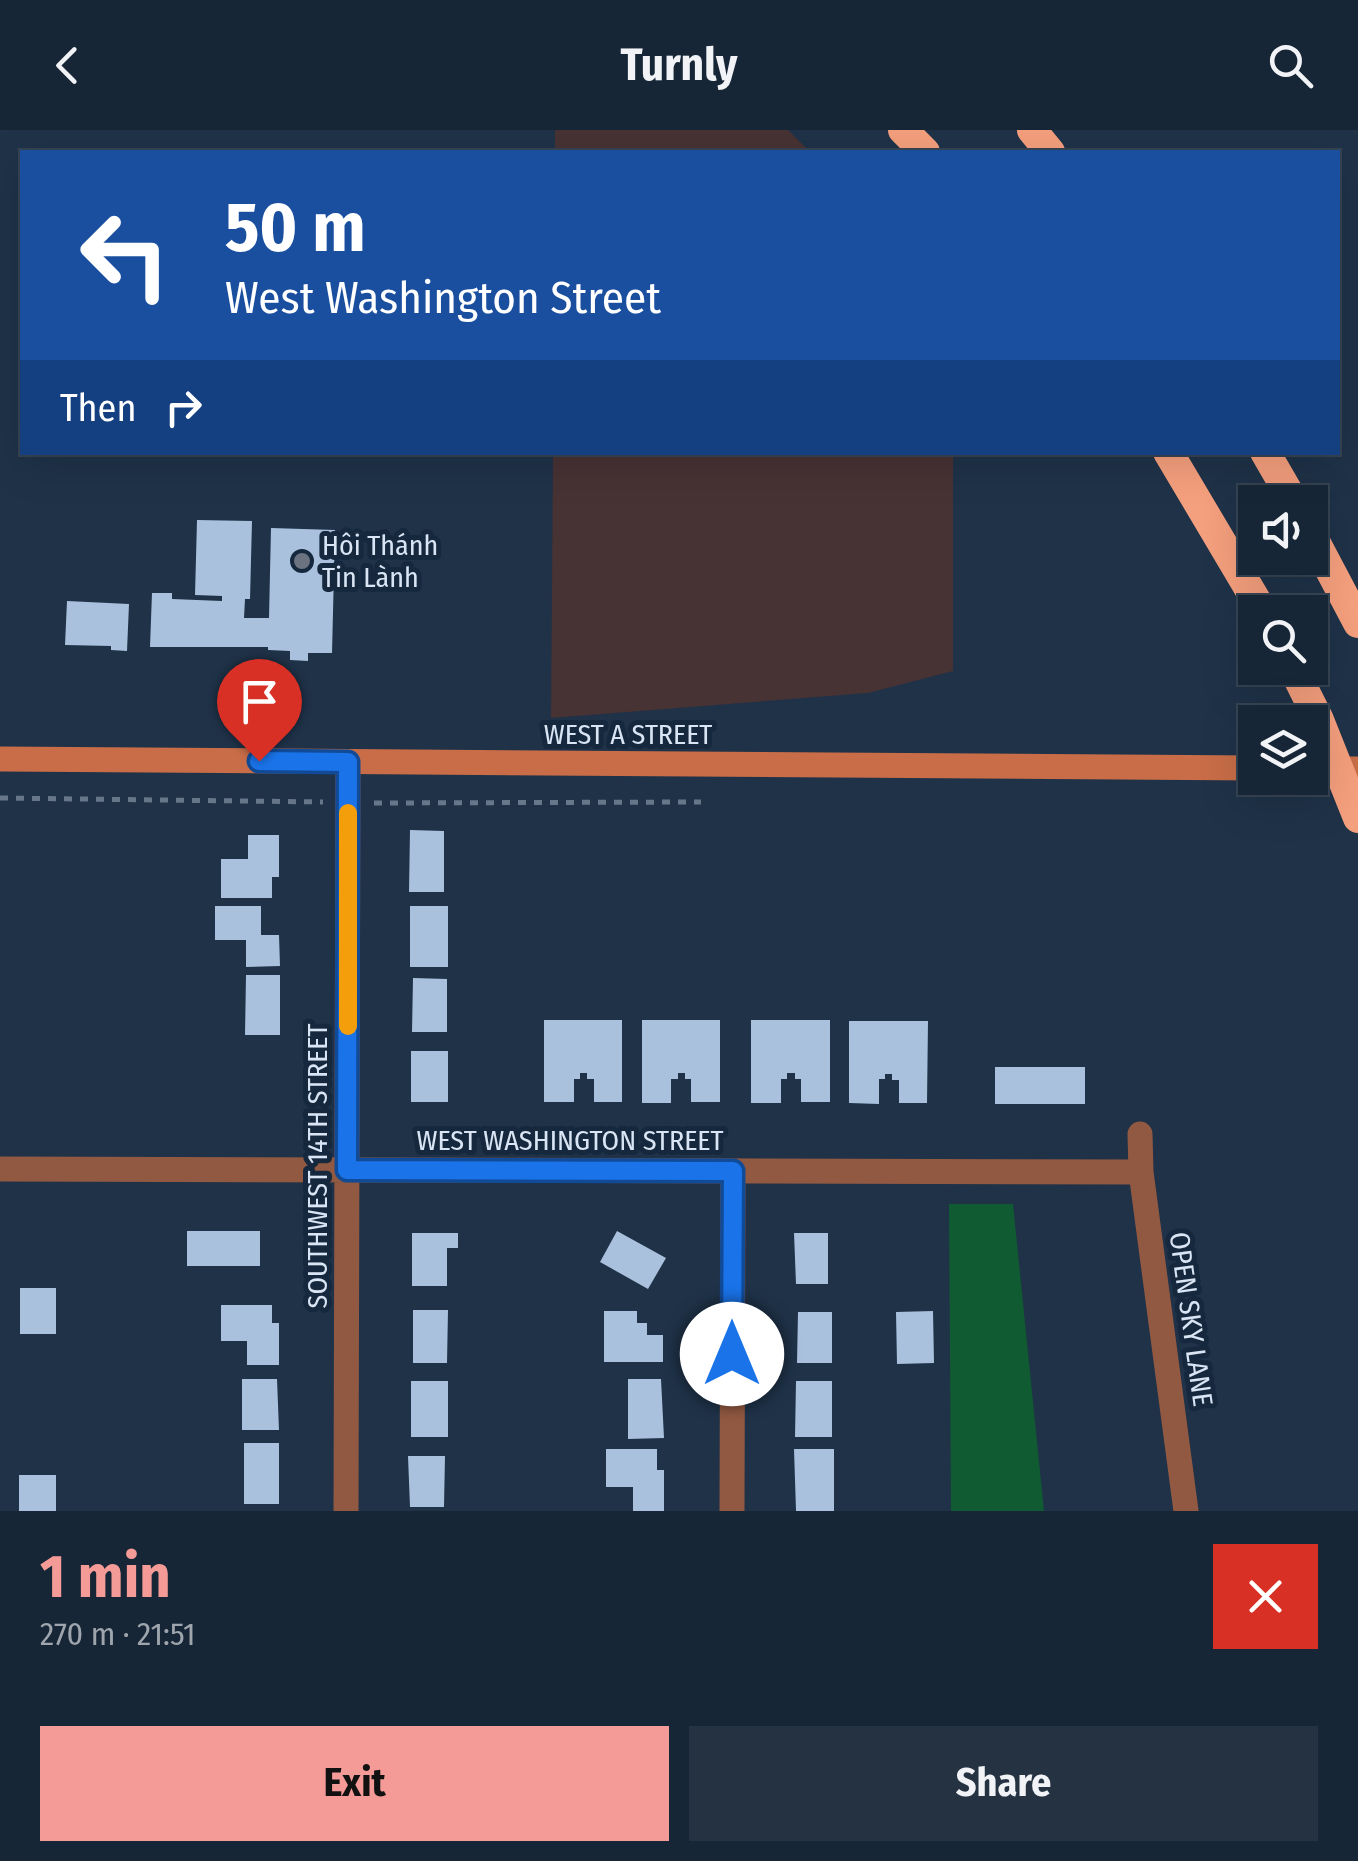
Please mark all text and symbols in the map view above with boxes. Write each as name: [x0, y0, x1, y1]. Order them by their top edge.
icon: back: [40, 38, 95, 93]
text: Turnly: [621, 38, 737, 92]
icon: search: [1263, 38, 1318, 93]
text: 50 m: [225, 186, 366, 270]
icon: left: [60, 190, 190, 320]
text: West Washington Street: [225, 271, 661, 325]
icon: right: [156, 380, 211, 435]
text: Then: [60, 385, 136, 431]
map controls: [1238, 485, 1328, 795]
button: sound: [1238, 485, 1328, 575]
place label: Hôi Thánh Tin Lành: [322, 529, 438, 594]
marker: Hôi Thánh Tin Lành: [291, 550, 313, 572]
button: search: [1238, 595, 1328, 685]
pin: [217, 659, 302, 762]
icon: arrive: [232, 674, 287, 729]
button: layers: [1238, 705, 1328, 795]
street label: WEST A STREET: [544, 718, 712, 751]
street label: SOUTHWEST 14TH STREET: [301, 1024, 334, 1308]
street label: WEST WASHINGTON STREET: [417, 1124, 723, 1157]
street label: OPEN SKY LANE: [1162, 1230, 1220, 1408]
position arrow: [680, 1302, 784, 1406]
text: 1 min: [40, 1541, 171, 1613]
button: close: [1213, 1544, 1318, 1649]
text: 270 m · 21:51: [40, 1615, 196, 1653]
button: Exit: [40, 1726, 669, 1841]
button: Share: [689, 1726, 1318, 1841]

